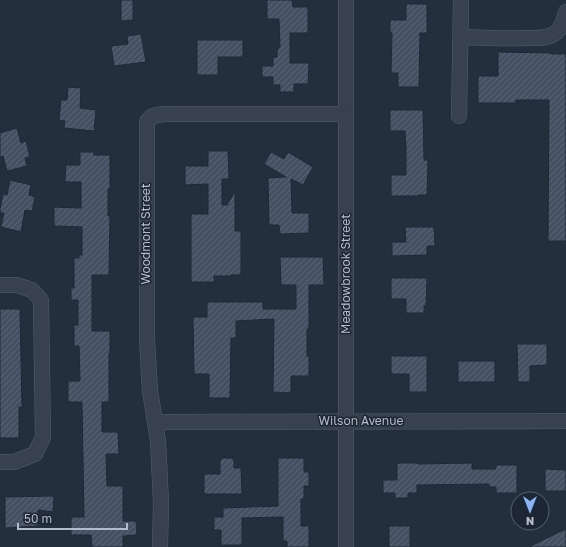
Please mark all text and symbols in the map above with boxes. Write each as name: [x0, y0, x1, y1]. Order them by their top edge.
street label: Woodmont Street: [138, 183, 153, 285]
street label: Meadowbrook Street: [338, 214, 353, 334]
street label: Wilson Avenue: [319, 413, 403, 428]
north arrow: [510, 491, 550, 531]
scale bar: [18, 505, 127, 531]
text: 50 m: [24, 511, 52, 526]
text: N: [526, 515, 534, 528]

